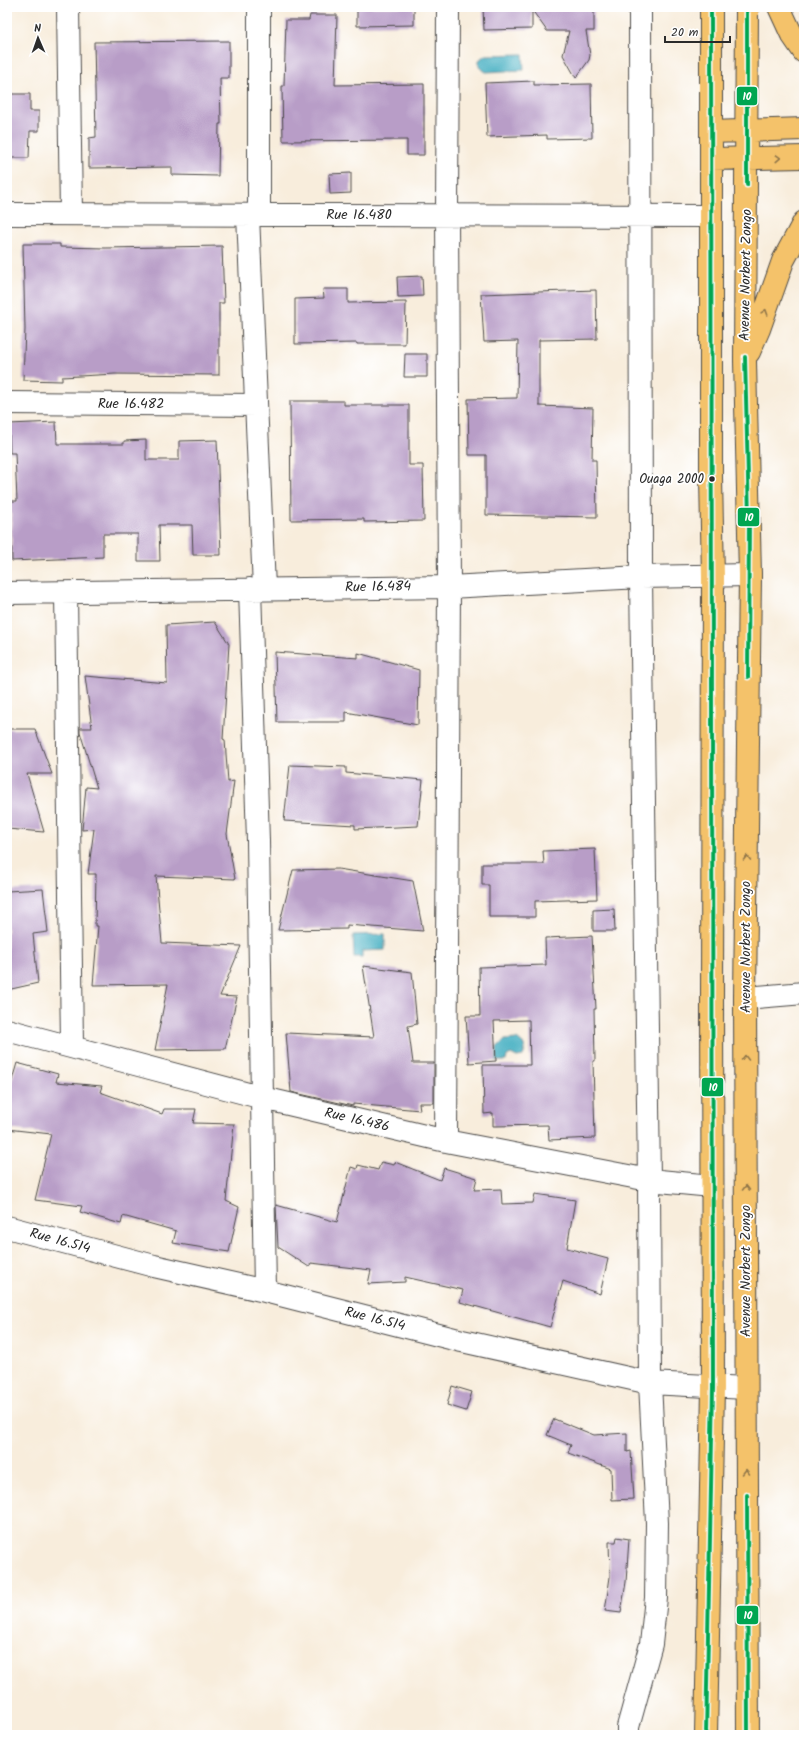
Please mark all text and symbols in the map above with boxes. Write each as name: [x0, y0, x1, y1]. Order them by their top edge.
north arrow: [18, 18, 58, 58]
scale bar: [665, 18, 730, 44]
text: N: [34, 20, 42, 38]
text: 20 m: [671, 23, 699, 42]
line badge: 10: [736, 86, 758, 106]
text: 10: [743, 88, 752, 106]
one-way arrow: [775, 153, 781, 162]
street label: Rue 16.480: [326, 204, 392, 226]
street label: Avenue Norbert Zongo: [734, 209, 758, 341]
one-way arrow: [760, 308, 769, 315]
street label: Rue 16.482: [98, 393, 164, 415]
place label: Ouaga 2000: [639, 469, 704, 490]
marker: Ouaga 2000: [707, 474, 717, 484]
line badge: 10: [737, 507, 760, 527]
text: 10: [745, 509, 754, 527]
street label: Rue 16.484: [345, 575, 412, 599]
one-way arrow: [743, 855, 751, 861]
street label: Avenue Norbert Zongo: [735, 881, 757, 1013]
one-way arrow: [741, 1055, 749, 1061]
line badge: 10: [701, 1077, 724, 1097]
text: 10: [709, 1079, 718, 1097]
street label: Rue 16.486: [322, 1102, 392, 1138]
one-way arrow: [742, 1185, 750, 1191]
street label: Avenue Norbert Zongo: [735, 1205, 757, 1337]
street label: Rue 16.514: [27, 1222, 93, 1260]
street label: Rue 16.514: [342, 1301, 408, 1337]
one-way arrow: [742, 1469, 751, 1475]
line badge: 10: [736, 1605, 759, 1625]
text: 10: [744, 1607, 753, 1625]

